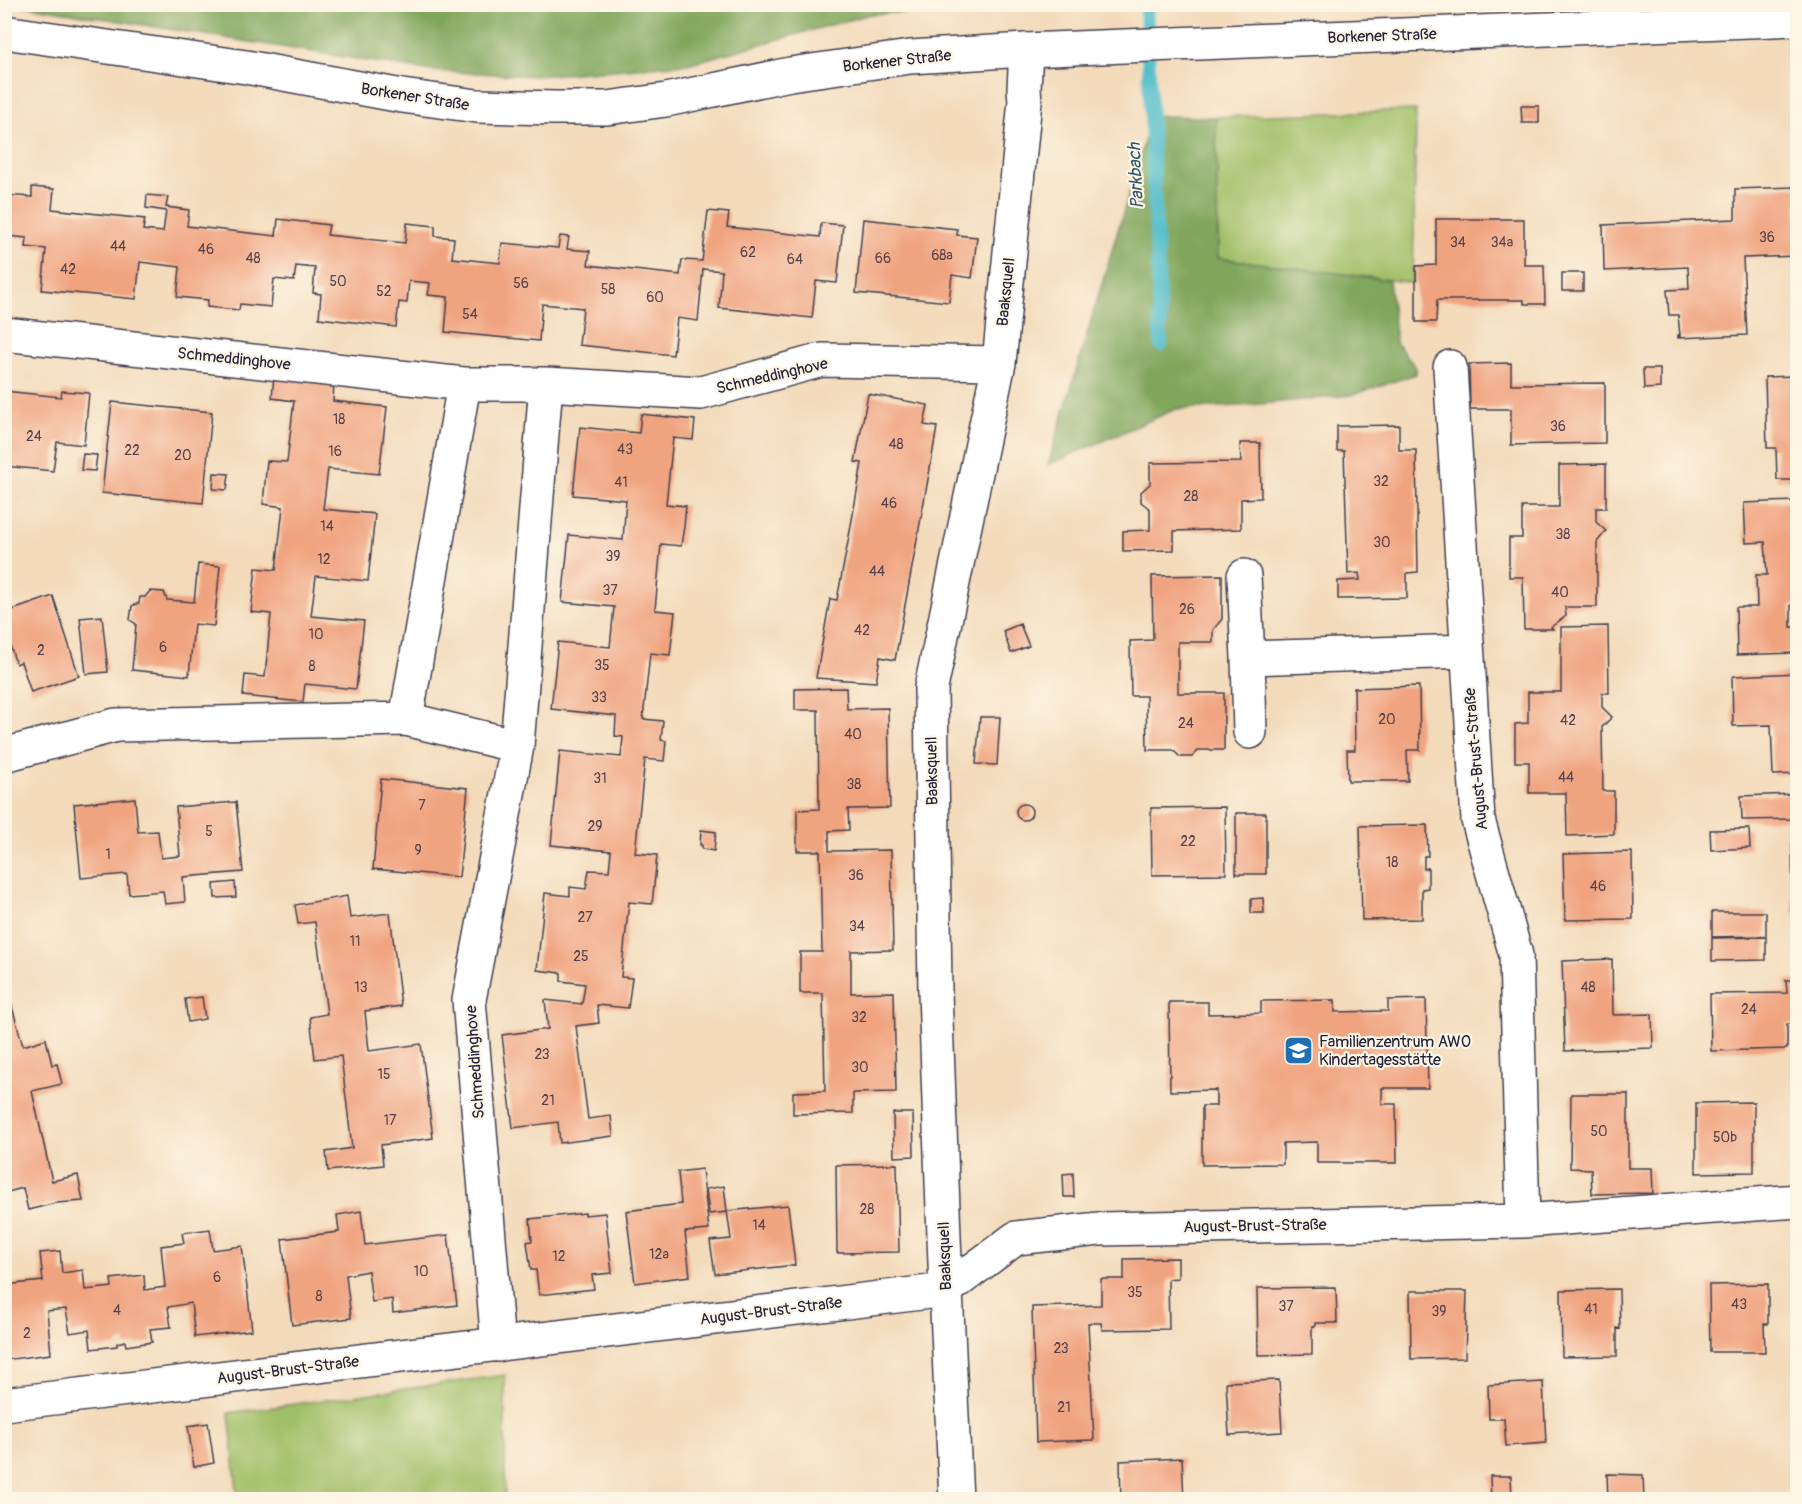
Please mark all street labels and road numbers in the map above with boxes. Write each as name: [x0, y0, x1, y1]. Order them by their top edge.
street label: Borkener Straße: [1327, 24, 1437, 48]
street label: Borkener Straße: [842, 45, 952, 77]
street label: Borkener Straße: [359, 79, 471, 115]
street label: Baaksquell: [992, 257, 1020, 327]
street label: Schmeddinghove: [176, 343, 292, 375]
street label: Schmeddinghove: [714, 353, 830, 399]
street label: August-Brust-Straße: [1460, 687, 1492, 831]
street label: Baaksquell: [921, 736, 943, 806]
street label: Schmeddinghove: [461, 1004, 489, 1119]
street label: August-Brust-Straße: [1183, 1215, 1327, 1237]
street label: Baaksquell: [934, 1221, 956, 1291]
street label: August-Brust-Straße: [699, 1292, 843, 1330]
street label: August-Brust-Straße: [216, 1351, 360, 1389]

